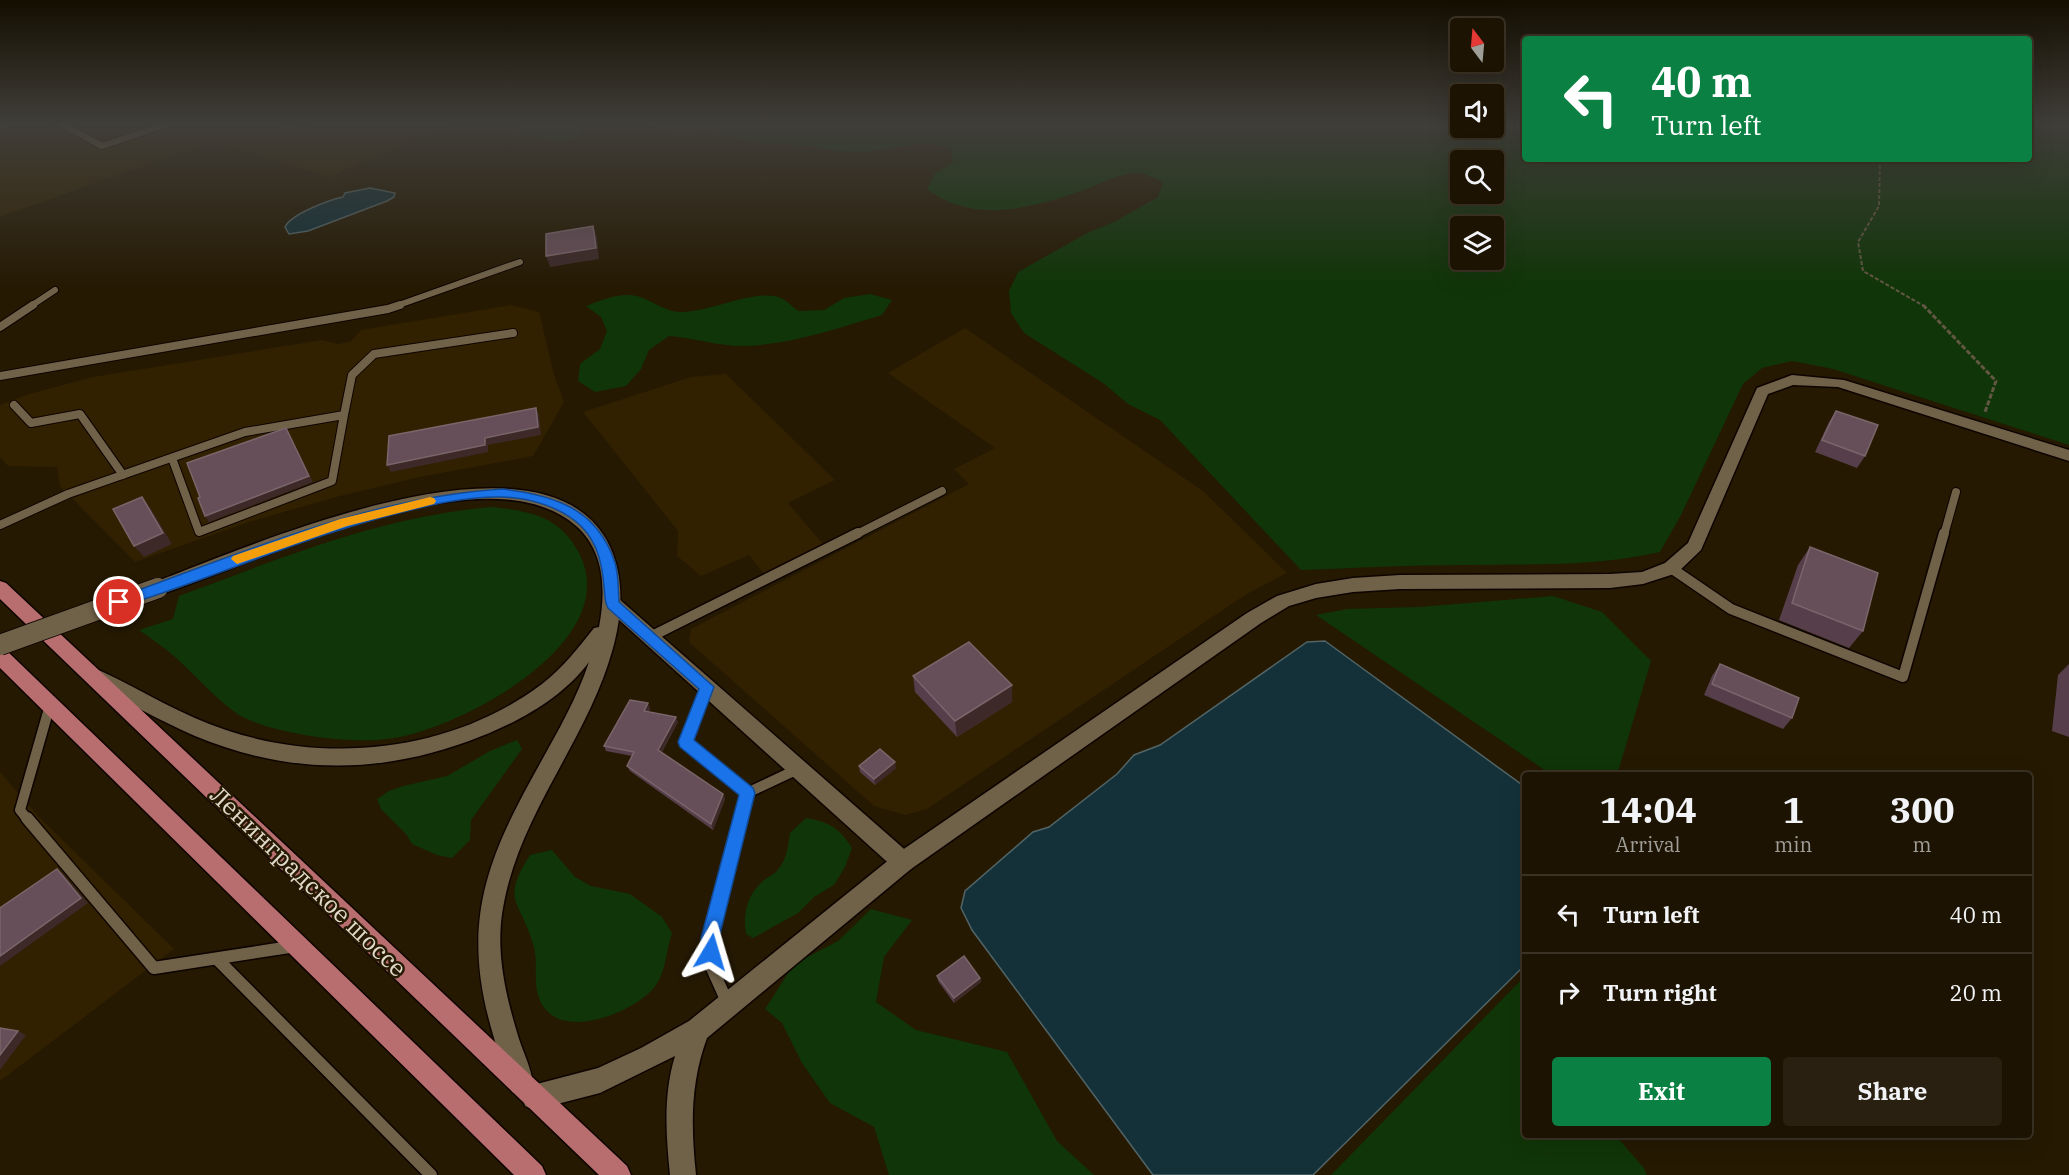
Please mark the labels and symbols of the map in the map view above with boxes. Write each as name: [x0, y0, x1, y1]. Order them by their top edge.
north arrow: [1450, 18, 1504, 72]
pin: [93, 576, 144, 627]
street label: Ленинградское шоссе: [204, 779, 414, 984]
position arrow: [679, 920, 743, 984]

